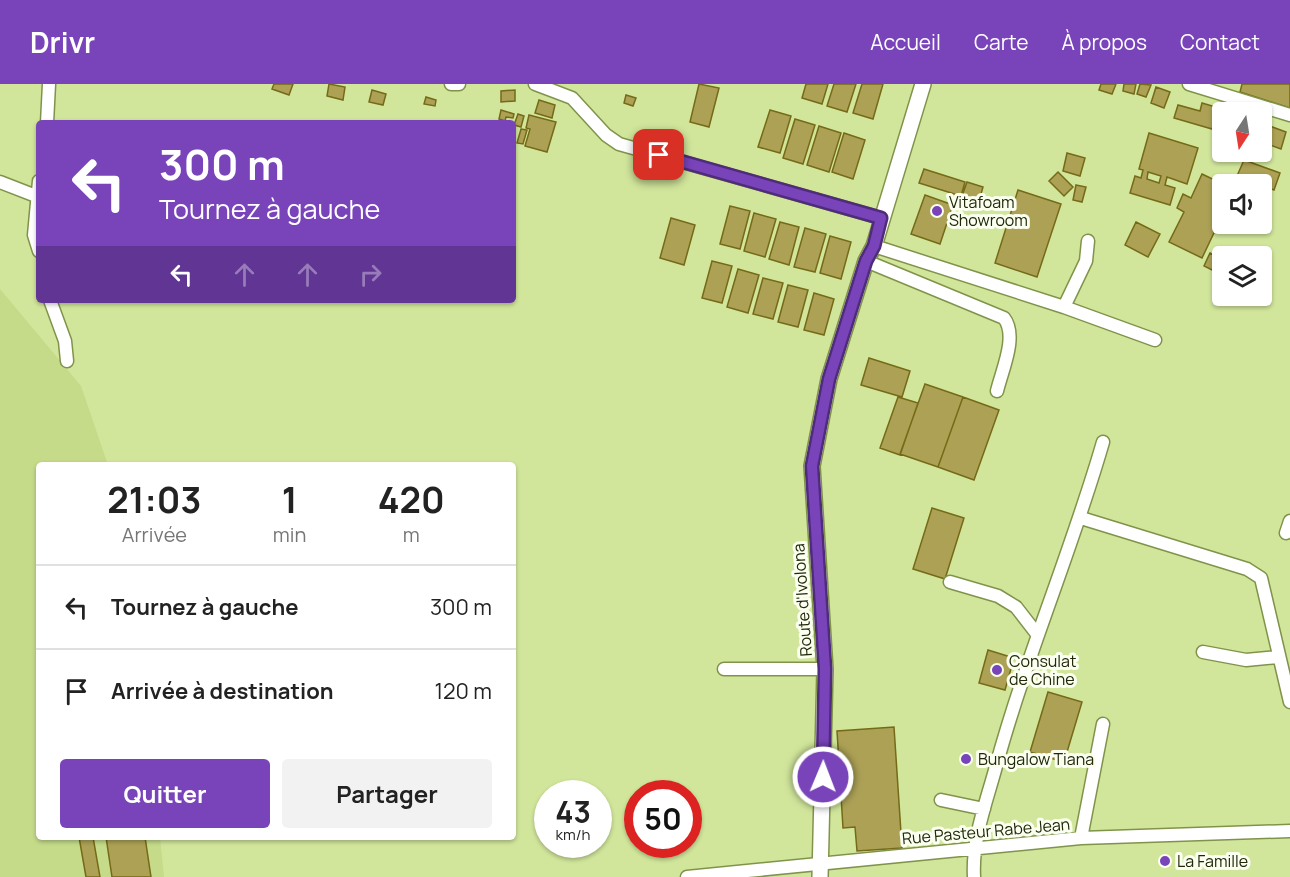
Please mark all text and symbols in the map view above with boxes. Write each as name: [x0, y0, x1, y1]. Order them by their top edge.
text: Drivr: [30, 23, 95, 61]
text: Accueil: [870, 28, 941, 56]
text: Carte: [974, 28, 1028, 56]
text: À propos: [1061, 28, 1147, 56]
text: Contact: [1180, 28, 1260, 56]
north arrow: [1212, 102, 1272, 162]
map controls: [1212, 102, 1272, 306]
pin: [633, 129, 684, 180]
text: 300 m: [159, 135, 285, 193]
icon: arrive: [642, 138, 675, 171]
icon: left: [60, 144, 138, 222]
button: sound: [1212, 174, 1272, 234]
text: Tournez à gauche: [159, 190, 380, 227]
place label: Vitafoam Showroom: [949, 191, 1028, 231]
marker: Vitafoam Showroom: [930, 204, 944, 218]
button: layers: [1212, 246, 1272, 306]
icon: left: [165, 258, 198, 291]
icon: ahead: [228, 258, 261, 291]
icon: ahead: [291, 258, 324, 291]
icon: right: [354, 258, 387, 291]
text: 21:03: [107, 475, 201, 524]
text: 1: [282, 475, 297, 524]
text: 420: [378, 475, 445, 524]
text: Arrivée: [122, 521, 187, 548]
text: min: [273, 521, 306, 548]
text: m: [403, 521, 420, 548]
street label: Route d'Ivolona: [787, 543, 817, 657]
icon: left: [60, 591, 93, 624]
text: Tournez à gauche: [111, 592, 298, 622]
text: 300 m: [430, 592, 492, 622]
place label: Consulat de Chine: [1009, 650, 1076, 690]
marker: Consulat de Chine: [990, 663, 1004, 677]
icon: arrive: [60, 675, 93, 708]
text: Arrivée à destination: [111, 676, 334, 706]
text: 120 m: [434, 676, 492, 706]
position arrow: [791, 745, 855, 809]
place label: Bungalow Tiana: [978, 748, 1094, 770]
marker: Bungalow Tiana: [959, 752, 973, 766]
button: Quitter: [60, 759, 270, 828]
button: Partager: [282, 759, 492, 828]
speed limit sign: 50: [624, 780, 702, 858]
text: 43: [555, 791, 591, 832]
street label: Rue Pasteur Rabe Jean: [901, 813, 1071, 849]
text: km/h: [556, 824, 590, 845]
place label: La Famille: [1177, 850, 1248, 872]
marker: La Famille: [1158, 854, 1172, 868]

